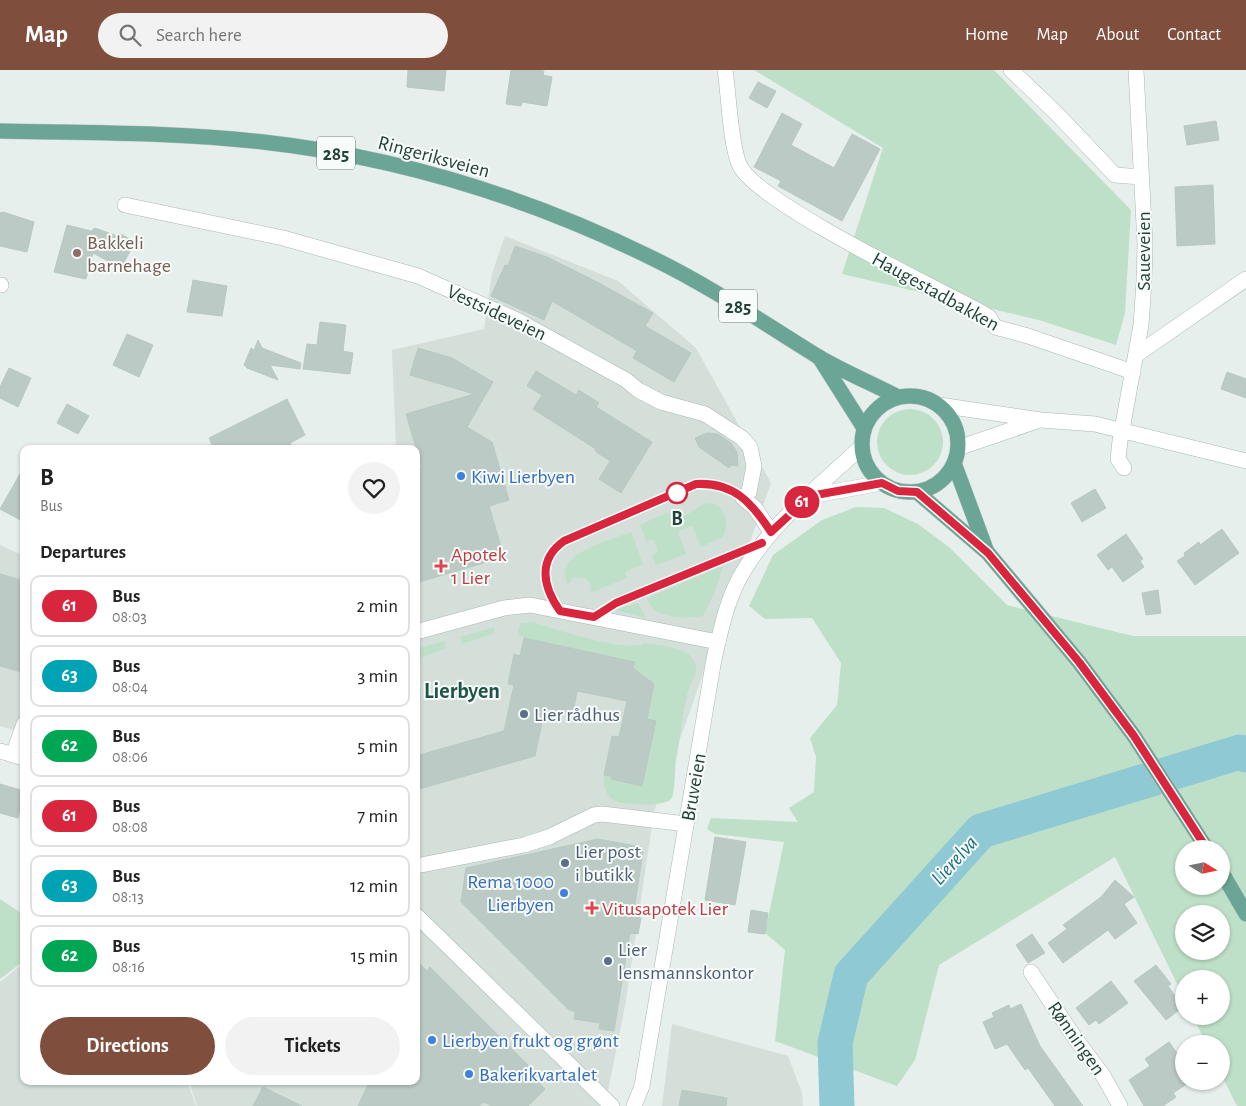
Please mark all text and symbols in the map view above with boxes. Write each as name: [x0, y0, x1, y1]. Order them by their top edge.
search box: [98, 13, 448, 58]
icon: search: [116, 21, 144, 49]
text: Map: [25, 23, 68, 47]
text: Search here: [156, 26, 242, 45]
text: Home: [965, 26, 1008, 44]
text: Map: [1036, 26, 1068, 44]
text: About: [1096, 26, 1139, 44]
text: Contact: [1167, 26, 1221, 44]
street label: Ringeriksveien: [376, 132, 492, 181]
road number: 285: [317, 136, 355, 170]
street label: Saueveien: [1134, 211, 1154, 291]
place label: Bakkeli barnehage: [87, 233, 171, 276]
marker: Bakkeli barnehage: [71, 247, 83, 259]
street label: Haugestadbakken: [869, 249, 1002, 335]
street label: Vestsideveien: [444, 281, 549, 345]
road number: 285: [719, 290, 757, 322]
button: heart: [348, 462, 400, 514]
text: B: [40, 466, 54, 490]
place label: Kiwi Lierbyen: [471, 467, 575, 487]
marker: Kiwi Lierbyen: [455, 470, 467, 482]
marker: B: [666, 482, 688, 504]
line badge: 61: [780, 486, 824, 518]
text: 61: [794, 493, 810, 511]
text: Bus: [40, 498, 63, 514]
place label: B: [671, 509, 683, 529]
text: Departures: [40, 543, 126, 562]
place label: Apotek 1 Lier: [451, 545, 507, 588]
marker: Apotek 1 Lier: [435, 560, 447, 572]
text: Bus: [112, 587, 140, 606]
text: 61: [62, 597, 77, 615]
text: 2 min: [357, 597, 398, 616]
text: 08:03: [112, 609, 147, 625]
text: Bus: [112, 657, 140, 676]
text: 63: [61, 667, 78, 685]
text: 3 min: [357, 667, 398, 686]
text: 08:04: [112, 679, 148, 695]
district label: Lierbyen: [424, 680, 500, 703]
place label: Lier rådhus: [534, 705, 620, 725]
marker: Lier rådhus: [518, 708, 530, 720]
text: Bus: [112, 727, 140, 746]
text: 62: [61, 737, 78, 755]
text: 5 min: [357, 737, 398, 756]
text: 08:06: [112, 749, 148, 765]
street label: Bruveien: [678, 752, 710, 823]
text: Bus: [112, 797, 140, 816]
text: 61: [62, 807, 77, 825]
text: 7 min: [357, 807, 398, 826]
text: 08:08: [112, 819, 148, 835]
water label: Lierelva: [927, 832, 982, 889]
north arrow: [1175, 840, 1230, 895]
map controls: [1175, 840, 1230, 1090]
place label: Lier post i butikk: [575, 842, 642, 885]
marker: Lier post i butikk: [559, 857, 571, 869]
text: Bus: [112, 867, 140, 886]
place label: Rema 1000 Lierbyen: [467, 872, 554, 915]
text: 63: [61, 877, 78, 895]
text: 12 min: [350, 877, 398, 896]
marker: Rema 1000 Lierbyen: [558, 887, 570, 899]
text: 08:13: [112, 889, 144, 905]
place label: Vitusapotek Lier: [602, 899, 728, 919]
marker: Vitusapotek Lier: [586, 902, 598, 914]
button: layers: [1175, 905, 1230, 960]
text: Bus: [112, 937, 140, 956]
place label: Lier lensmannskontor: [618, 940, 754, 983]
text: 62: [61, 947, 78, 965]
text: 15 min: [351, 947, 398, 966]
marker: Lier lensmannskontor: [602, 955, 614, 967]
text: 08:16: [112, 959, 145, 975]
button: +: [1175, 970, 1230, 1025]
street label: Rønningen: [1044, 998, 1109, 1079]
button: Directions: [40, 1017, 215, 1075]
button: Tickets: [225, 1017, 400, 1075]
place label: Lierbyen frukt og grønt: [442, 1031, 619, 1051]
marker: Lierbyen frukt og grønt: [426, 1034, 438, 1046]
button: −: [1175, 1035, 1230, 1090]
place label: Bakerikvartalet: [479, 1065, 598, 1085]
marker: Bakerikvartalet: [463, 1068, 475, 1080]

